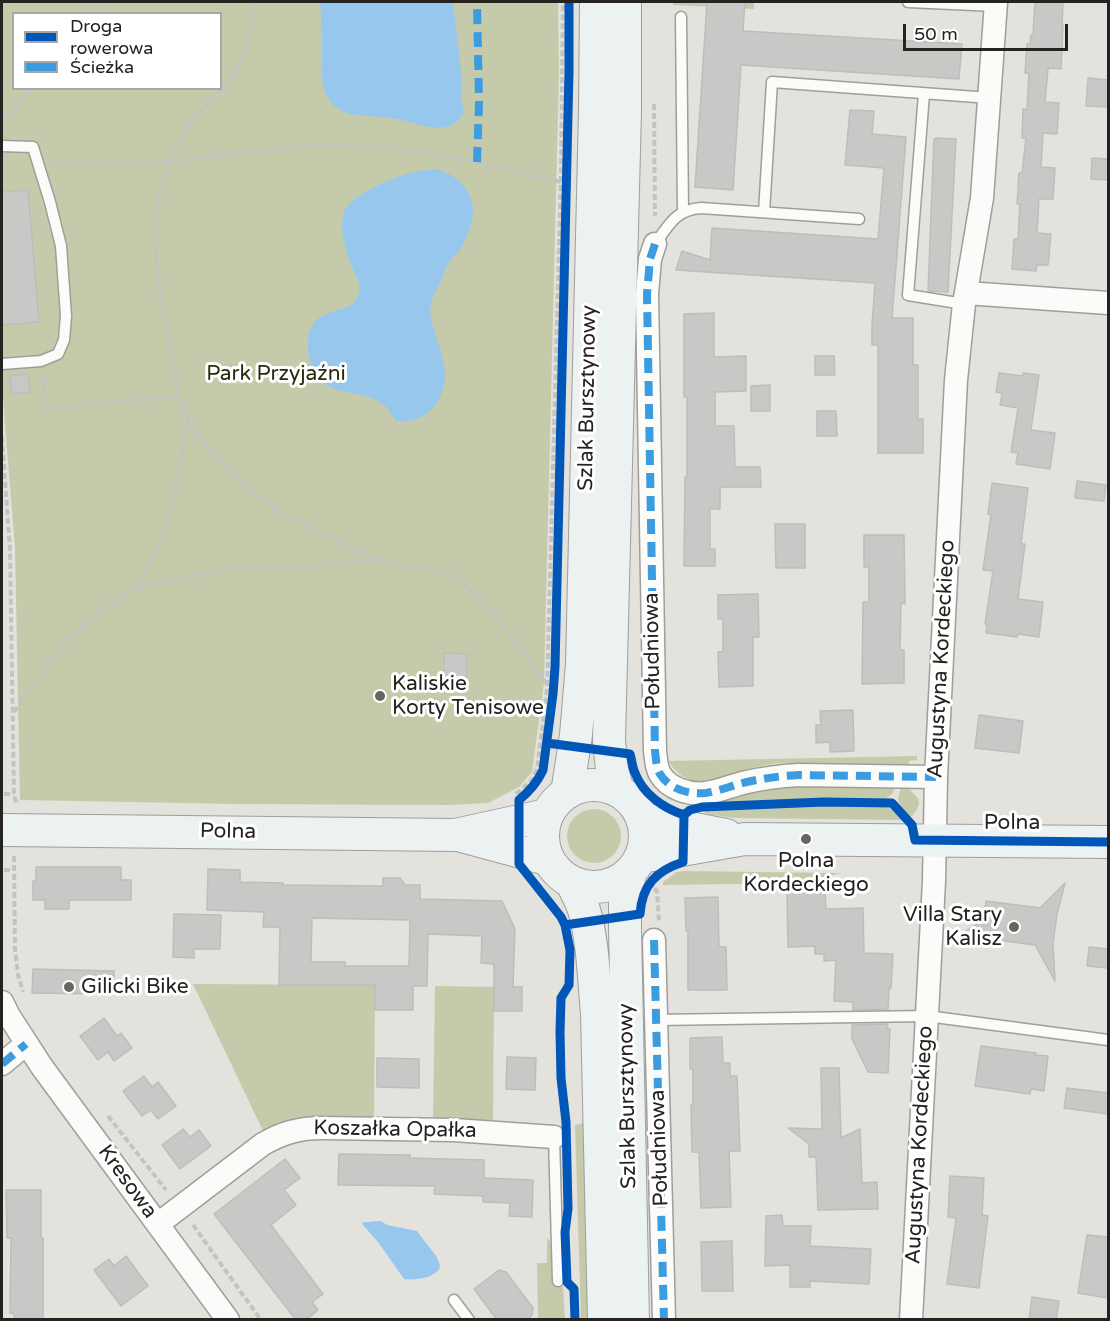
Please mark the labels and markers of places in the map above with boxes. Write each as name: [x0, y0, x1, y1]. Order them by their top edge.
place label: Kaliskie Korty Tenisowe: [392, 671, 544, 721]
marker: Kaliskie Korty Tenisowe: [373, 689, 387, 703]
marker: Polna Kordeckiego: [799, 832, 813, 846]
place label: Polna Kordeckiego: [743, 848, 869, 898]
place label: Villa Stary Kalisz: [903, 902, 1002, 952]
marker: Villa Stary Kalisz: [1007, 920, 1021, 934]
place label: Gilicki Bike: [81, 974, 189, 1000]
marker: Gilicki Bike: [62, 980, 76, 994]

